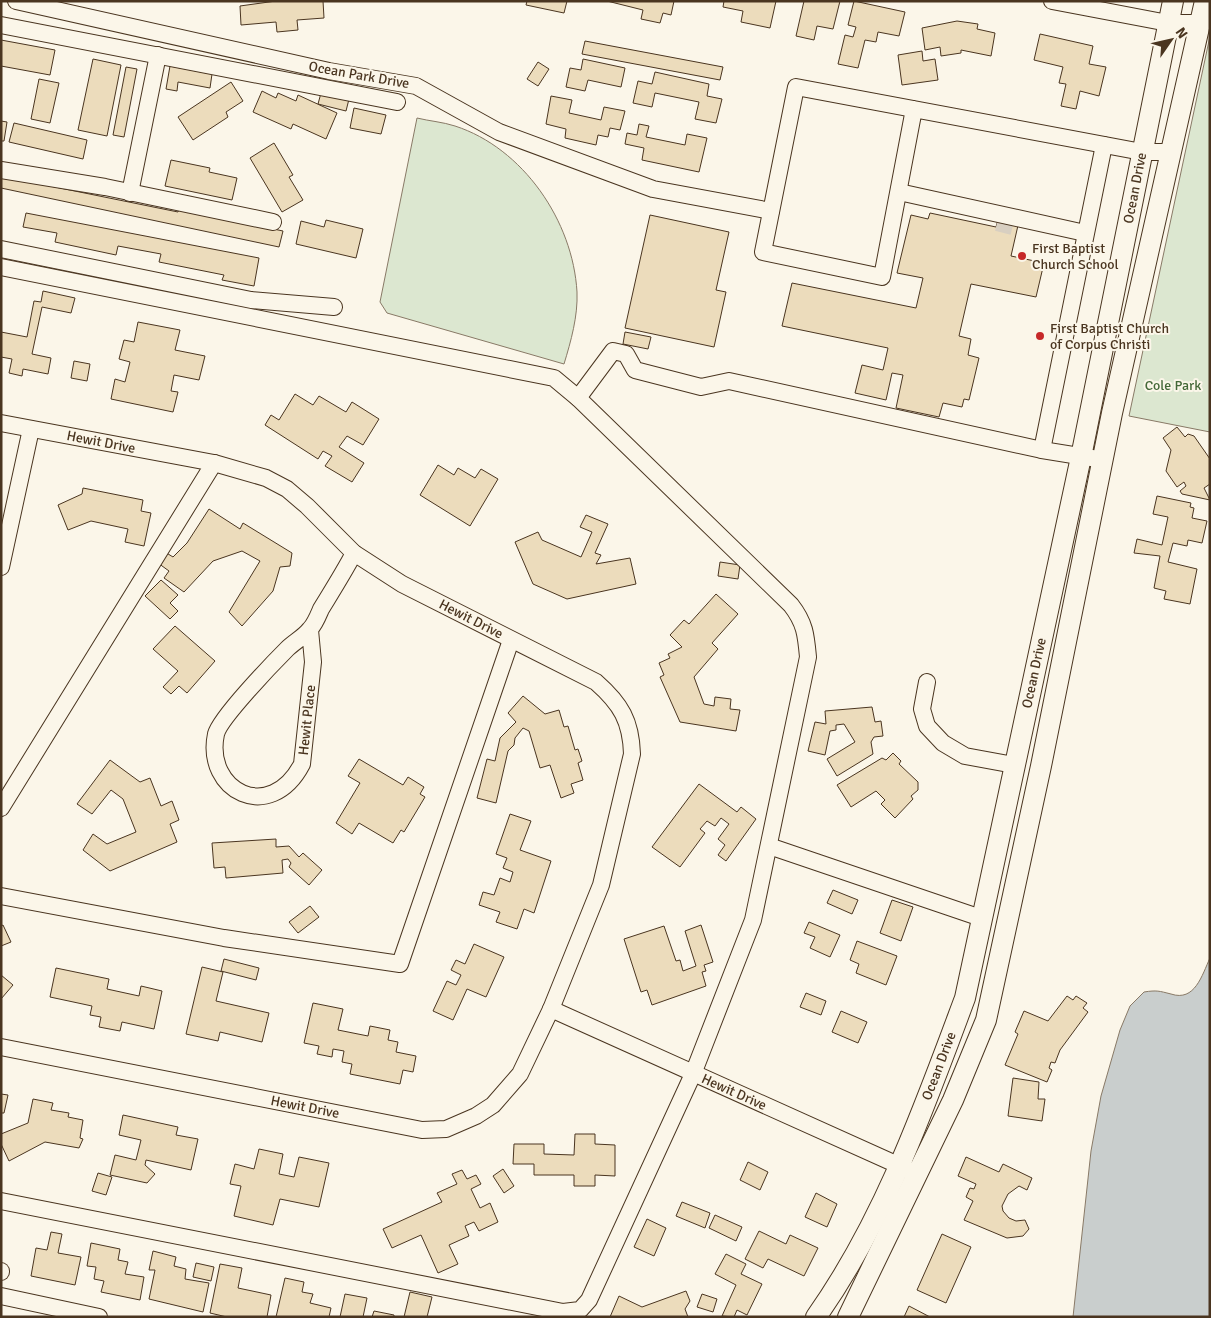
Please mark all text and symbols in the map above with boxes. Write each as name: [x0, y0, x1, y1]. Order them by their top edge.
north arrow: [1146, 15, 1196, 65]
text: N: [1172, 24, 1191, 42]
street label: Ocean Park Drive: [307, 58, 411, 92]
street label: Ocean Drive: [1120, 151, 1150, 225]
place label: First Baptist Church School: [1032, 240, 1119, 273]
marker: First Baptist Church School: [1016, 250, 1028, 262]
place label: First Baptist Church of Corpus Christi: [1050, 320, 1169, 353]
marker: First Baptist Church of Corpus Christi: [1034, 330, 1046, 342]
park label: Cole Park: [1145, 377, 1201, 394]
street label: Hewit Drive: [65, 427, 137, 457]
street label: Hewit Drive: [436, 596, 506, 642]
street label: Ocean Drive: [1018, 636, 1050, 710]
street label: Hewit Place: [295, 684, 319, 756]
street label: Ocean Drive: [918, 1029, 960, 1103]
street label: Hewit Drive: [699, 1070, 769, 1114]
street label: Hewit Drive: [269, 1092, 341, 1122]

